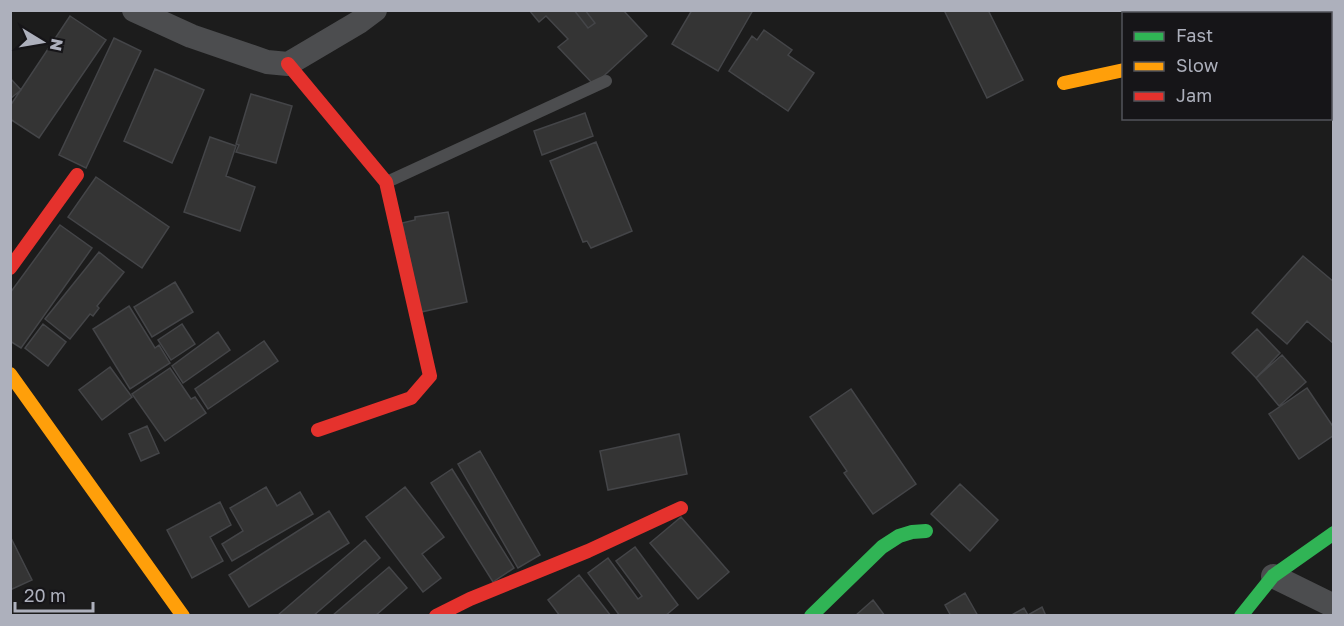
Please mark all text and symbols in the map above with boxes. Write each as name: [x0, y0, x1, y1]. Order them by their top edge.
north arrow: [12, 12, 72, 72]
legend: [1122, 12, 1332, 120]
text: Fast: [1176, 24, 1213, 46]
text: N: [46, 37, 68, 53]
text: Slow: [1176, 54, 1219, 76]
text: Jam: [1176, 84, 1212, 106]
scale bar: [15, 575, 93, 613]
text: 20 m: [24, 584, 66, 606]

